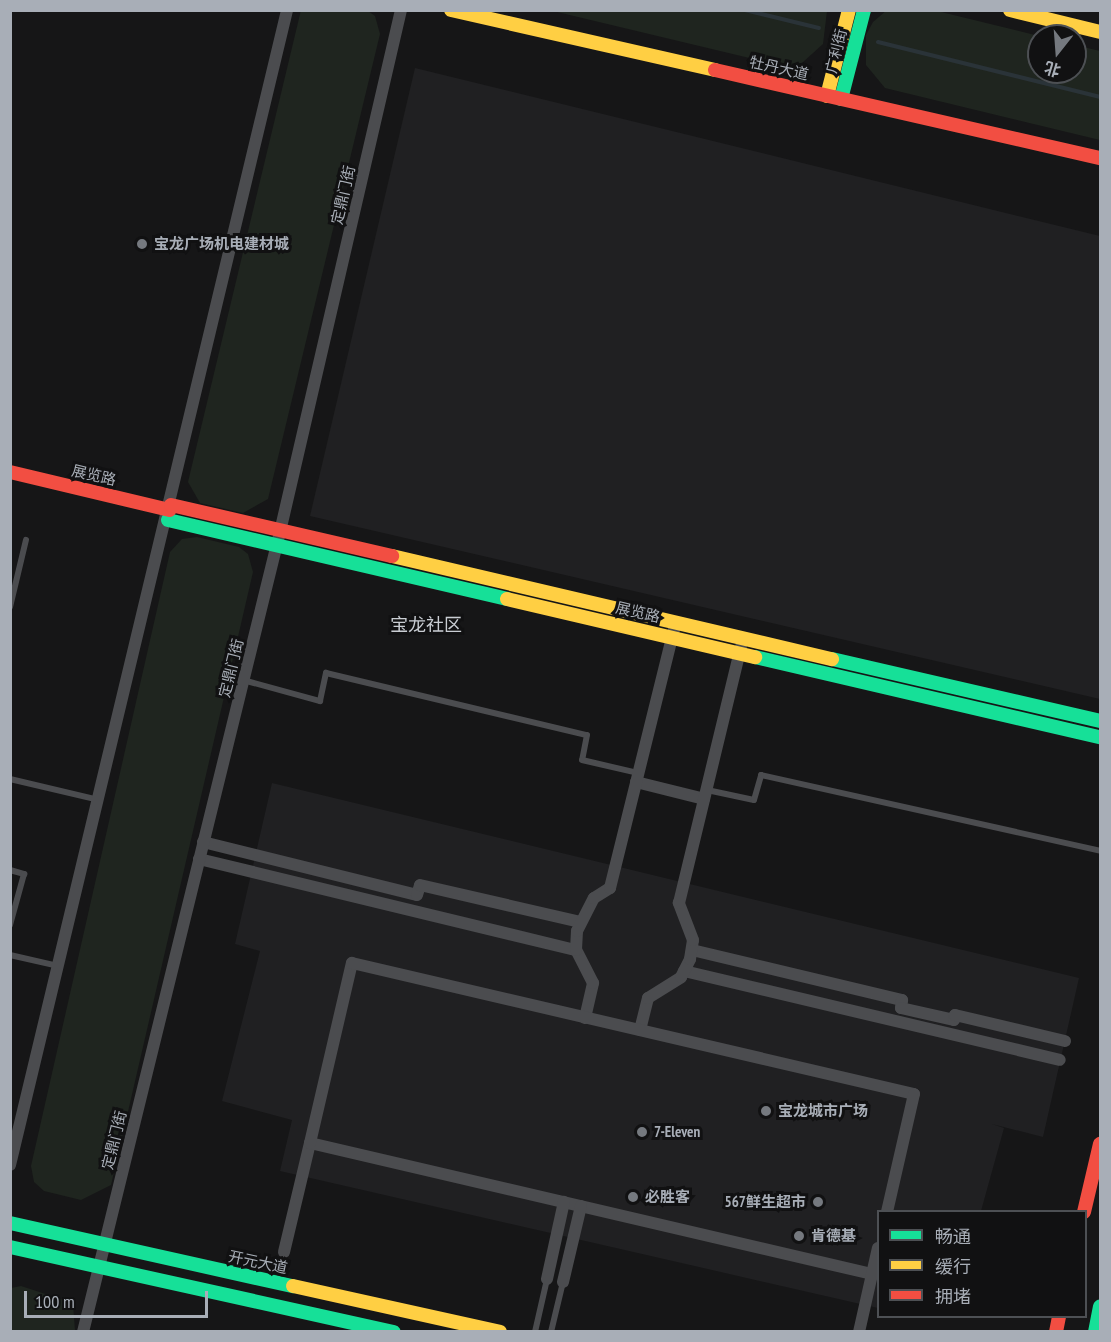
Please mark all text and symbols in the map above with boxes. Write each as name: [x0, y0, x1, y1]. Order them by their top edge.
north arrow: [1027, 24, 1087, 84]
street label: 广利街: [822, 27, 850, 75]
street label: 牡丹大道: [748, 52, 810, 84]
text: 北: [1042, 57, 1063, 81]
street label: 定鼎门街: [327, 164, 359, 226]
place label: 宝龙广场机电建材城: [154, 235, 289, 253]
marker: 宝龙广场机电建材城: [135, 237, 149, 251]
street label: 展览路: [70, 461, 118, 489]
street label: 展览路: [614, 598, 662, 626]
district label: 宝龙社区: [390, 614, 462, 636]
street label: 定鼎门街: [215, 637, 247, 699]
place label: 宝龙城市广场: [778, 1102, 868, 1120]
marker: 宝龙城市广场: [759, 1104, 773, 1118]
street label: 定鼎门街: [98, 1109, 130, 1171]
place label: 7-Eleven: [654, 1123, 700, 1141]
marker: 7-Eleven: [635, 1125, 649, 1139]
place label: 必胜客: [645, 1188, 690, 1206]
marker: 必胜客: [626, 1190, 640, 1204]
place label: 567鲜生超市: [724, 1193, 806, 1211]
marker: 567鲜生超市: [811, 1195, 825, 1209]
legend: [877, 1210, 1087, 1318]
text: 畅通: [935, 1225, 971, 1248]
place label: 肯德基: [811, 1227, 856, 1245]
marker: 肯德基: [792, 1229, 806, 1243]
street label: 开元大道: [227, 1247, 289, 1277]
text: 缓行: [935, 1255, 971, 1278]
scale bar: [27, 1279, 212, 1317]
text: 拥堵: [935, 1285, 971, 1308]
text: 100 m: [35, 1290, 75, 1313]

